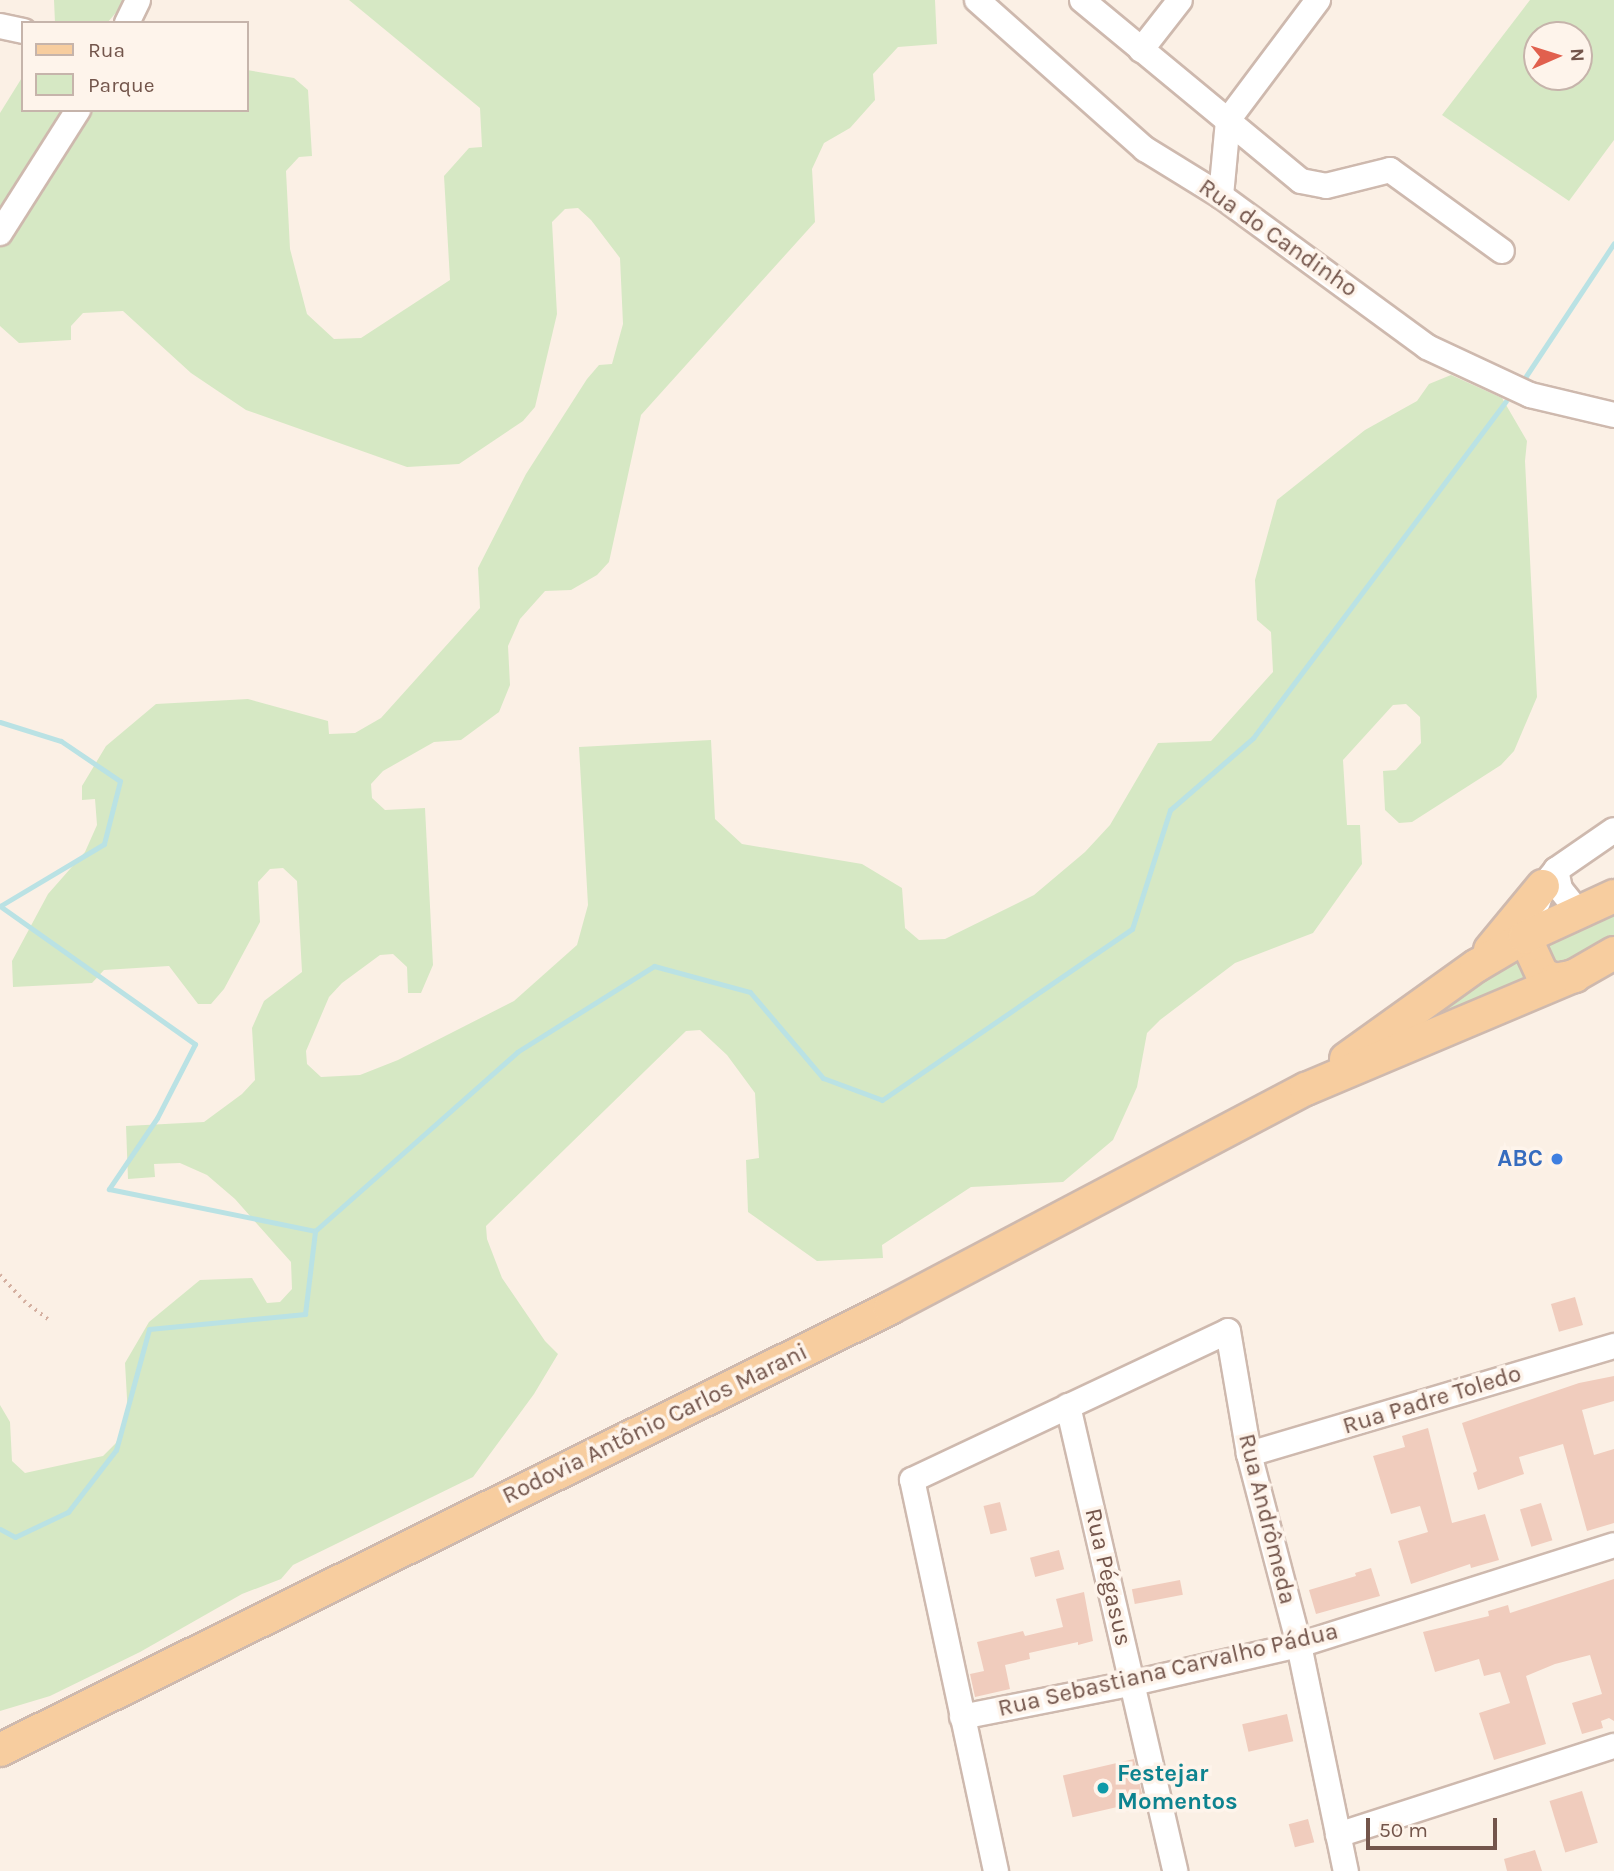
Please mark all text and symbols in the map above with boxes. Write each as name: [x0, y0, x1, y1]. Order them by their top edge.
legend: [21, 21, 248, 112]
north arrow: [1523, 21, 1593, 91]
text: Rua: [88, 38, 125, 62]
text: N: [1566, 48, 1588, 62]
text: Parque: [88, 73, 155, 97]
street label: Rua do Candinho: [1193, 173, 1363, 303]
place label: ABC: [1497, 1145, 1543, 1173]
marker: ABC: [1549, 1151, 1565, 1167]
street label: Rodovia Antônio Carlos Marani: [498, 1337, 812, 1511]
street label: Rua Padre Toledo: [1339, 1359, 1525, 1441]
street label: Rua Andrômeda: [1232, 1431, 1302, 1607]
street label: Rua Pégasus: [1078, 1505, 1138, 1649]
street label: Rua Sebastiana Carvalho Pádua: [995, 1617, 1341, 1723]
place label: Festejar Momentos: [1117, 1760, 1238, 1816]
marker: Festejar Momentos: [1095, 1780, 1111, 1796]
scale bar: [1369, 1804, 1500, 1848]
text: 50 m: [1379, 1818, 1428, 1842]

